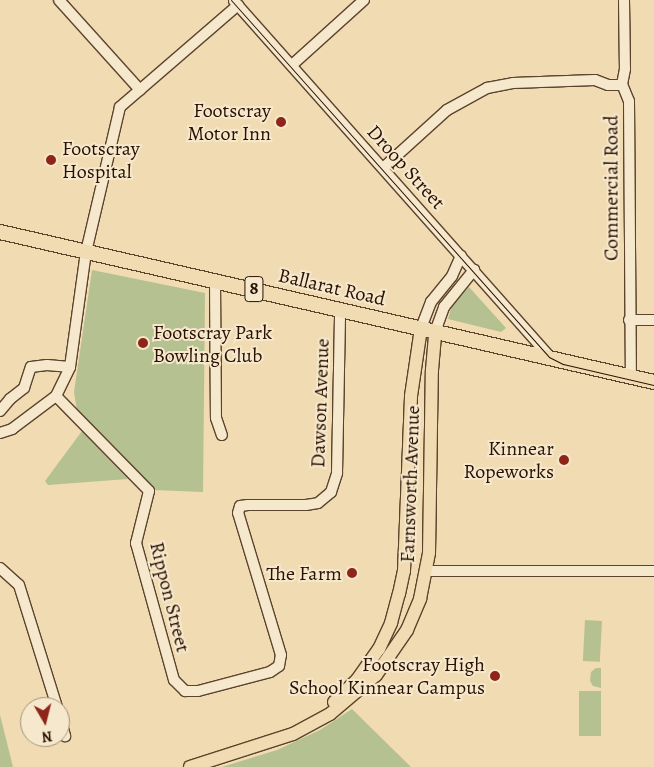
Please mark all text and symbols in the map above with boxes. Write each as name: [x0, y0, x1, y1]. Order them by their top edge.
place label: Footscray Motor Inn: [187, 98, 271, 145]
street label: Commercial Road: [599, 115, 623, 261]
marker: Footscray Motor Inn: [275, 116, 287, 128]
street label: Droop Street: [362, 120, 450, 214]
place label: Footscray Hospital: [62, 136, 140, 183]
marker: Footscray Hospital: [44, 153, 58, 167]
street label: Ballarat Road: [276, 263, 388, 311]
road number: 8: [244, 272, 264, 306]
place label: Footscray Park Bowling Club: [153, 320, 272, 367]
marker: Footscray Park Bowling Club: [137, 337, 149, 349]
street label: Dawson Avenue: [306, 338, 334, 468]
street label: Farnsworth Avenue: [395, 405, 425, 563]
place label: Kinnear Ropeworks: [464, 436, 554, 483]
marker: Kinnear Ropeworks: [558, 454, 570, 466]
street label: Rippon Street: [145, 539, 195, 655]
place label: The Farm: [266, 561, 342, 585]
marker: The Farm: [346, 567, 358, 579]
place label: Footscray High School Kinnear Campus: [289, 652, 485, 699]
marker: Footscray High School Kinnear Campus: [489, 670, 501, 682]
north arrow: [20, 697, 70, 747]
text: N: [41, 726, 53, 746]

